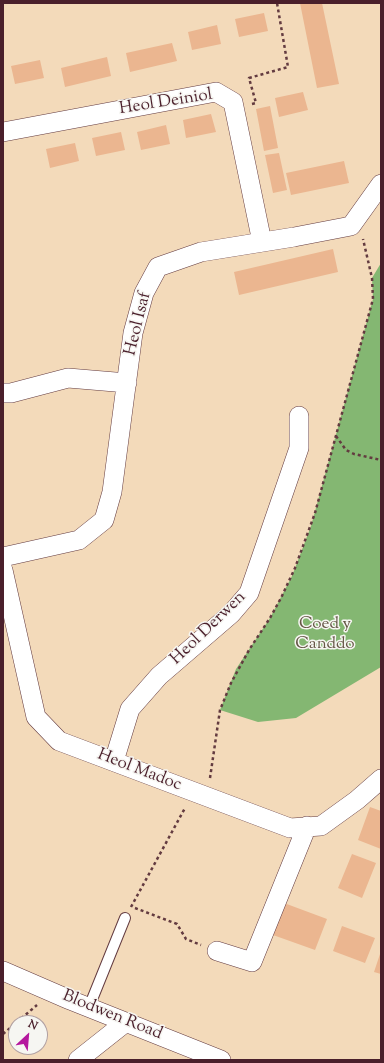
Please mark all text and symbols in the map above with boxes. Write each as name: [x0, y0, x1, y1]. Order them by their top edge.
street label: Heol Deiniol: [118, 86, 214, 120]
street label: Heol Isaf: [121, 290, 157, 358]
street label: Heol Derwen: [167, 588, 251, 670]
park label: Coed y Canddo: [295, 615, 355, 655]
street label: Heol Madoc: [94, 746, 184, 796]
street label: Blodwen Road: [59, 987, 165, 1045]
north arrow: [8, 1015, 48, 1055]
text: N: [25, 1016, 40, 1034]

